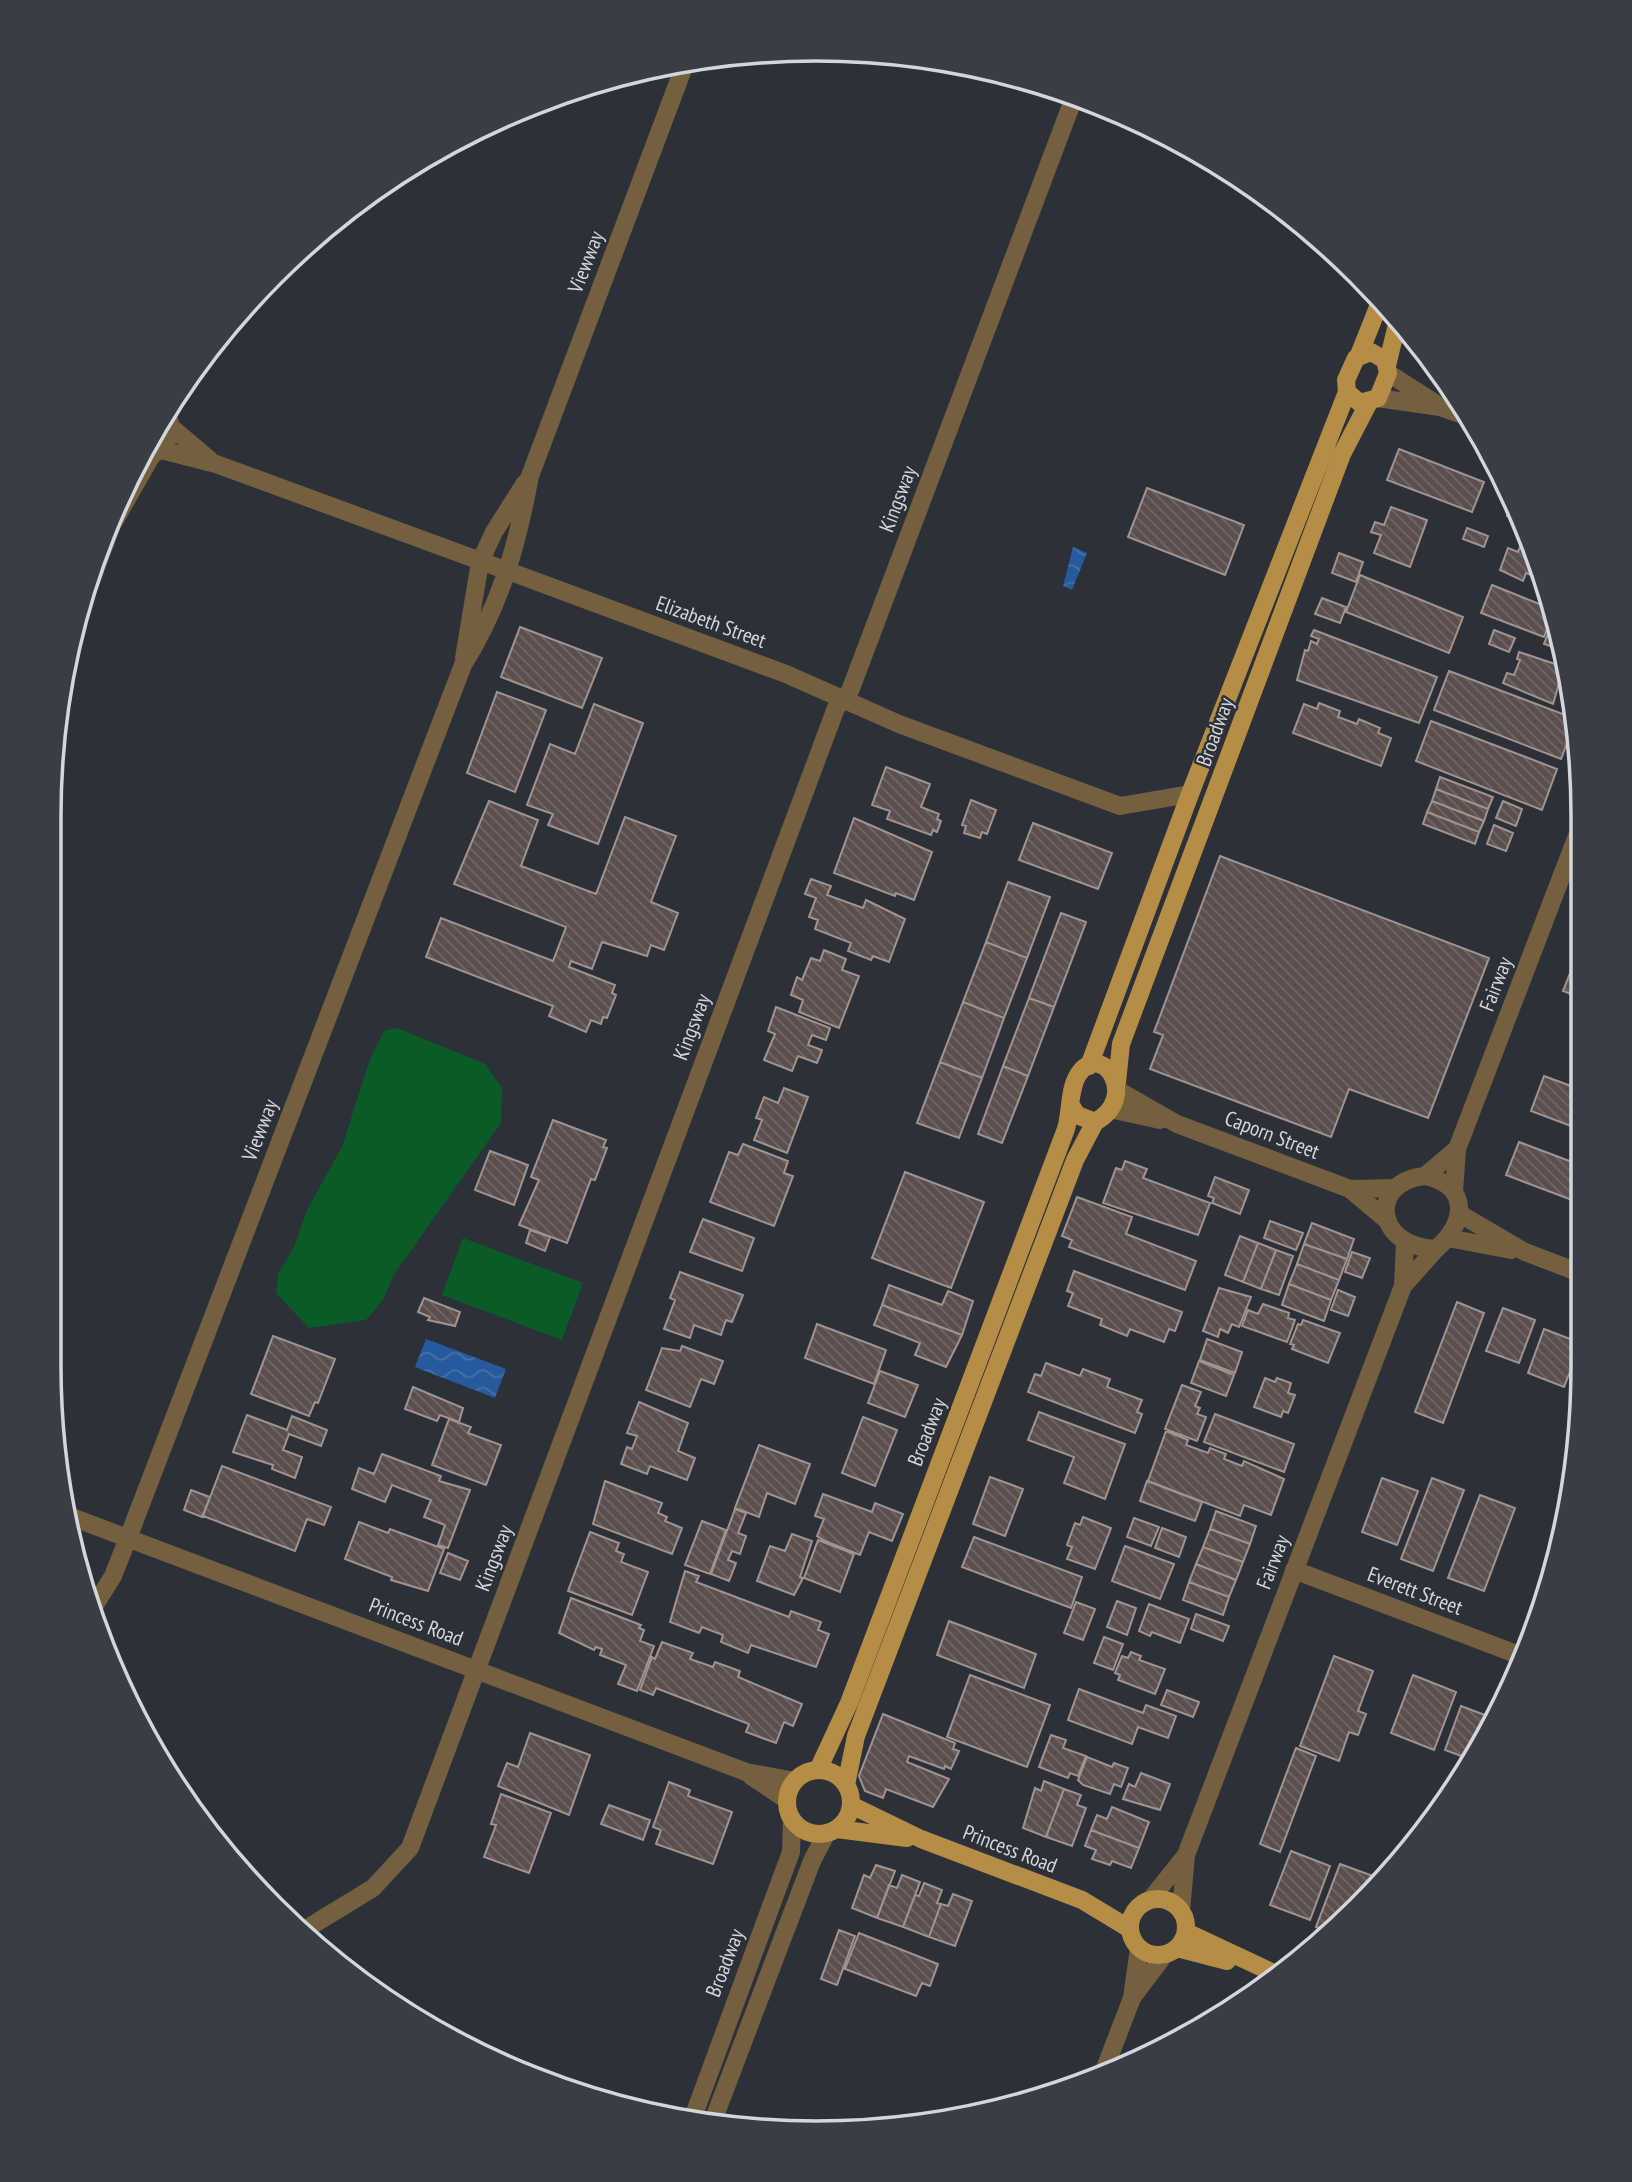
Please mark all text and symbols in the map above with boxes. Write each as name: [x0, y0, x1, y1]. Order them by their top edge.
street label: Viewway: [561, 227, 610, 297]
street label: Kingsway: [873, 462, 923, 536]
street label: Elizabeth Street: [652, 589, 770, 654]
street label: Broadway: [1190, 694, 1239, 770]
street label: Fairway: [1473, 953, 1518, 1015]
street label: Kingsway: [667, 990, 717, 1064]
street label: Viewway: [235, 1095, 284, 1165]
street label: Caporn Street: [1221, 1104, 1323, 1165]
street label: Broadway: [901, 1394, 952, 1470]
street label: Kingsway: [469, 1521, 519, 1595]
street label: Fairway: [1250, 1531, 1295, 1593]
street label: Everett Street: [1364, 1560, 1467, 1621]
street label: Princess Road: [365, 1591, 467, 1652]
street label: Princess Road: [959, 1818, 1061, 1879]
street label: Broadway: [699, 1925, 750, 2001]

